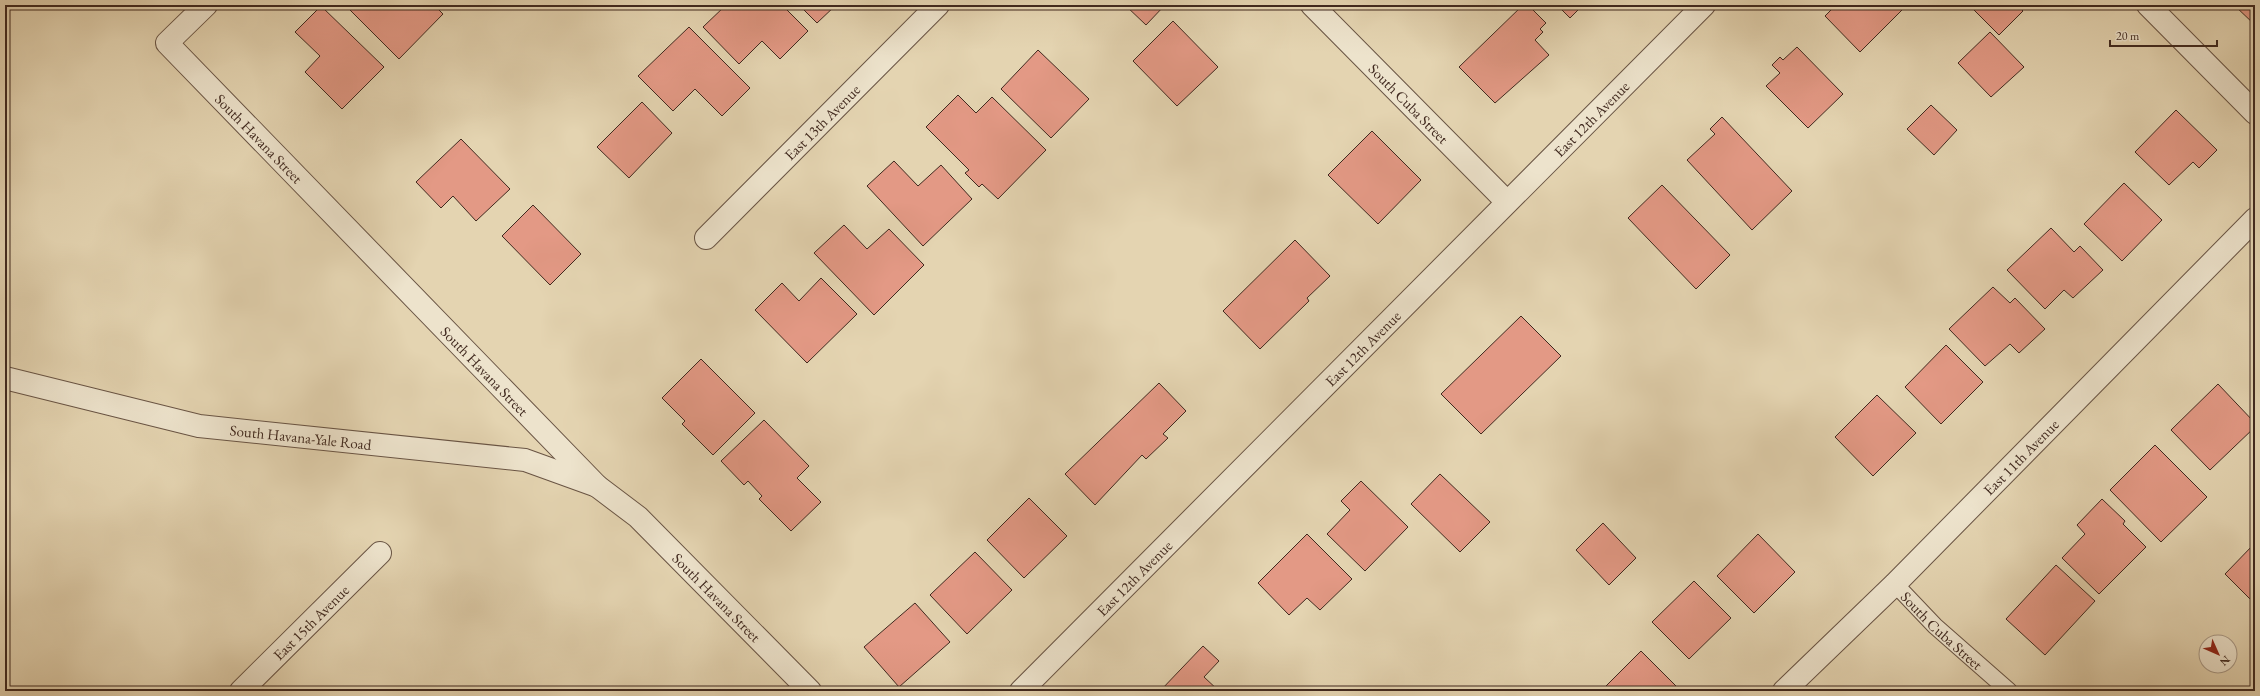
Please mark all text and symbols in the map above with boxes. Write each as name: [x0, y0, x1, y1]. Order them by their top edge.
scale bar: [2110, 22, 2217, 48]
text: 20 m: [2116, 28, 2140, 44]
street label: South Cuba Street: [1365, 59, 1453, 148]
street label: East 12th Avenue: [1549, 76, 1633, 160]
street label: East 13th Avenue: [780, 80, 864, 164]
street label: South Havana Street: [211, 89, 307, 187]
street label: East 12th Avenue: [1321, 306, 1404, 390]
street label: South Havana Street: [437, 322, 533, 420]
street label: East 11th Avenue: [1979, 414, 2062, 499]
street label: South Havana-Yale Road: [229, 420, 373, 453]
street label: East 12th Avenue: [1092, 536, 1176, 620]
street label: South Havana Street: [669, 548, 765, 646]
street label: East 15th Avenue: [268, 580, 353, 664]
street label: South Cuba Street: [1897, 587, 1987, 674]
north arrow: [2198, 634, 2238, 674]
text: N: [2217, 653, 2233, 669]

